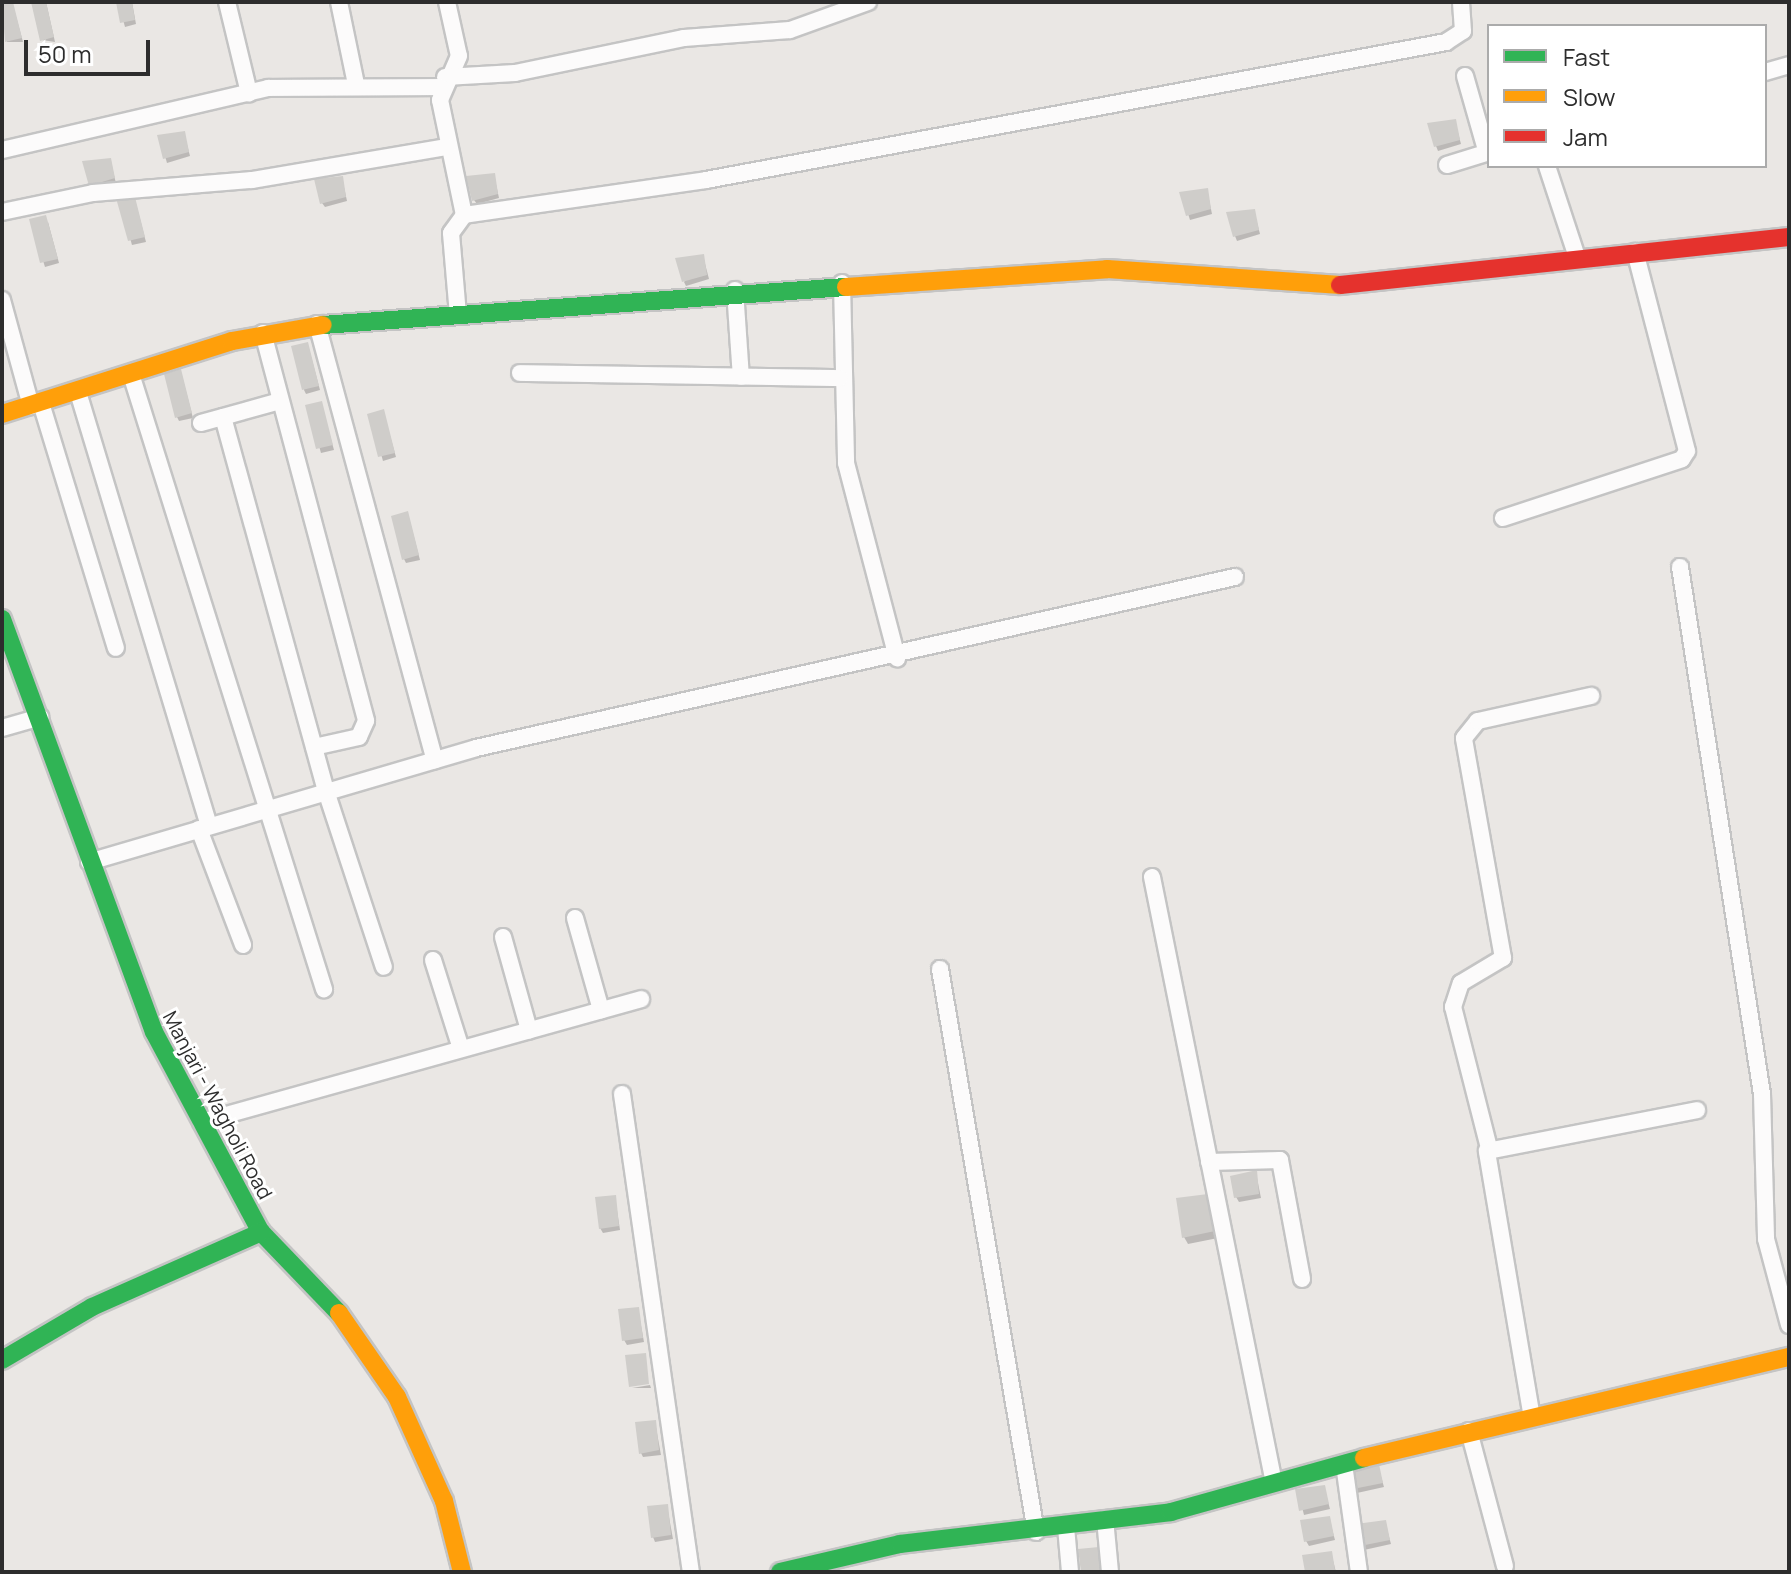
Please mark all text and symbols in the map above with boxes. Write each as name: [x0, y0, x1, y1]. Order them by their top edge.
scale bar: [28, 24, 154, 74]
legend: [1487, 24, 1767, 168]
text: 50 m: [38, 37, 92, 70]
text: Fast: [1563, 40, 1610, 73]
text: Slow: [1563, 80, 1616, 113]
text: Jam: [1563, 120, 1608, 153]
street label: Manjari - Wagholi Road: [158, 1007, 278, 1203]

